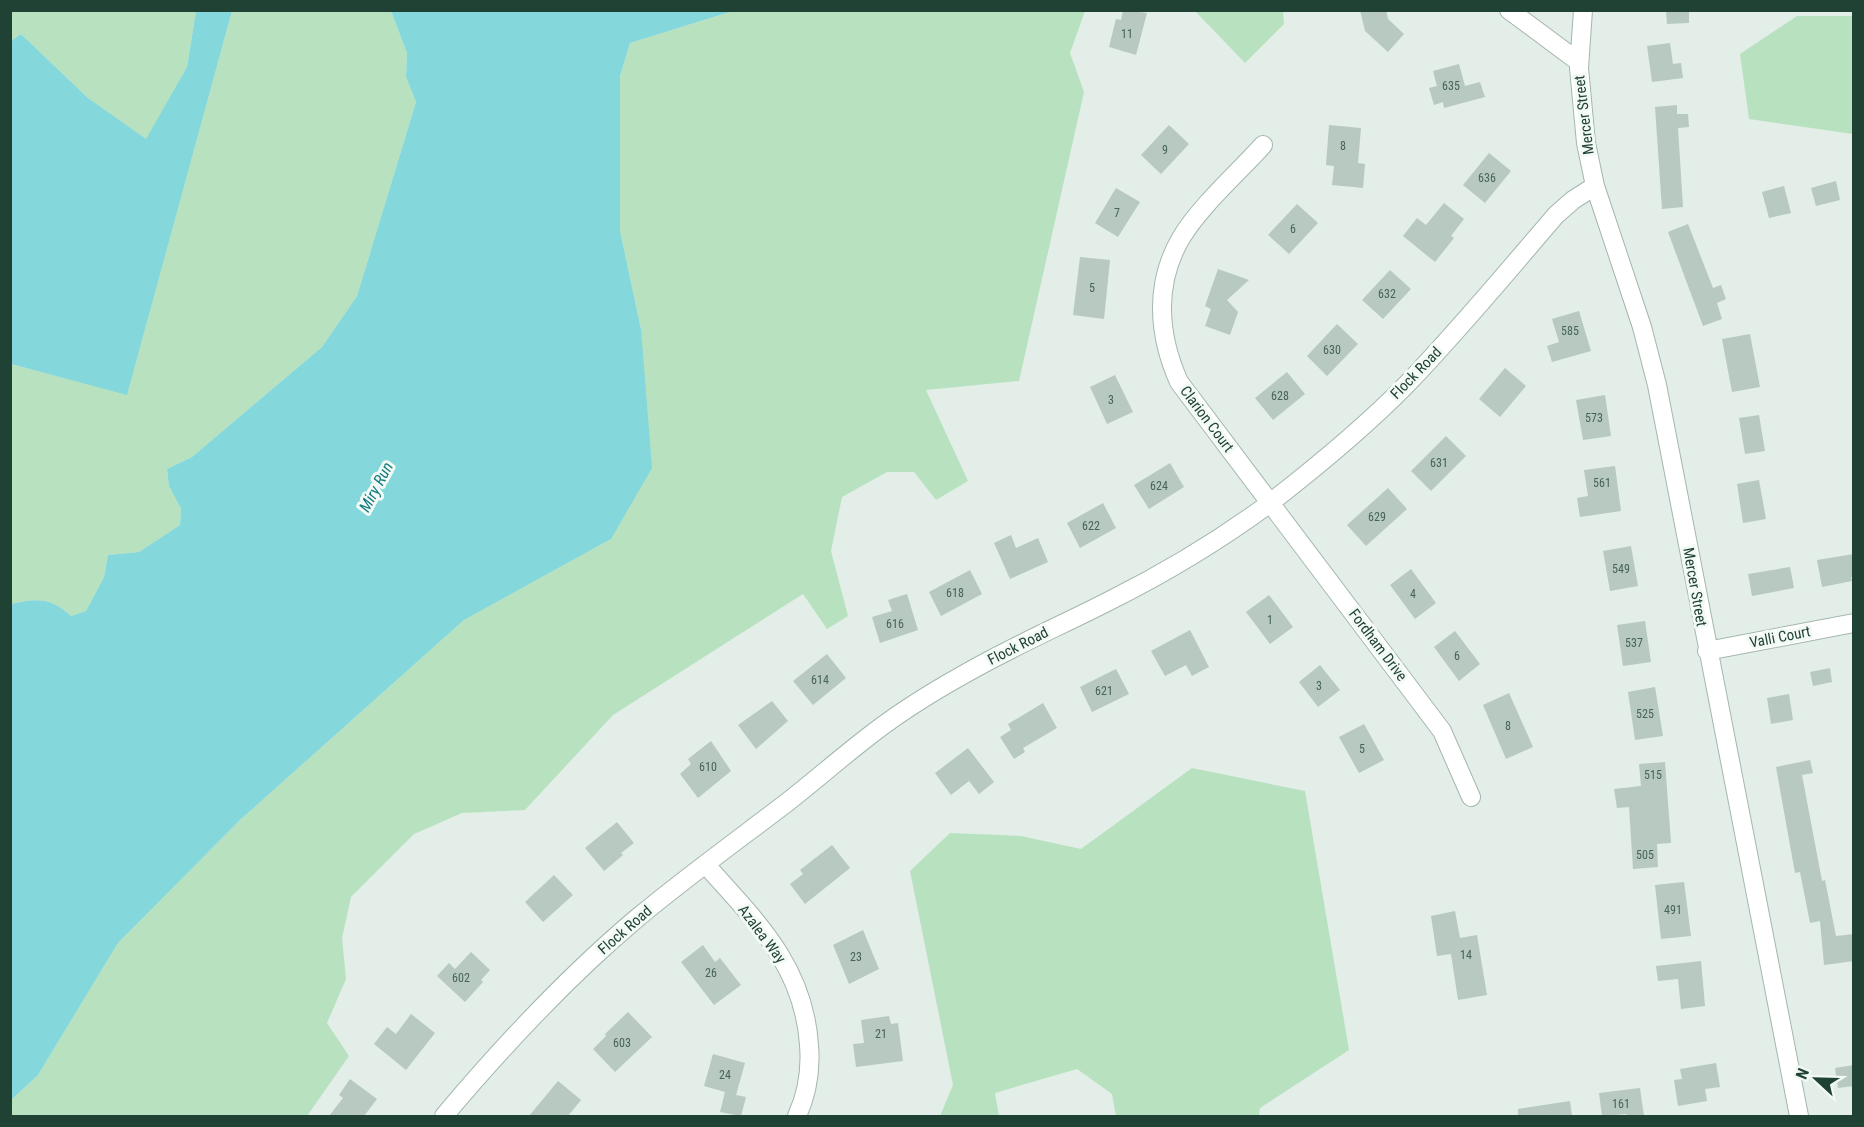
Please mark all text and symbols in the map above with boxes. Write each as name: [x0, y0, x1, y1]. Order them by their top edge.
house number: 11: [1121, 27, 1133, 41]
street label: Mercer Street: [1570, 74, 1598, 156]
house number: 635: [1442, 79, 1460, 93]
house number: 8: [1340, 139, 1346, 153]
house number: 9: [1162, 143, 1168, 157]
house number: 636: [1478, 171, 1496, 185]
house number: 7: [1114, 206, 1120, 220]
house number: 6: [1290, 222, 1296, 236]
house number: 5: [1089, 281, 1095, 295]
house number: 632: [1378, 287, 1396, 301]
house number: 585: [1561, 324, 1579, 338]
house number: 630: [1323, 343, 1341, 357]
street label: Flock Road: [1387, 343, 1445, 403]
street label: Clarion Court: [1176, 382, 1238, 456]
house number: 628: [1271, 389, 1289, 403]
house number: 3: [1108, 393, 1114, 407]
house number: 573: [1585, 411, 1603, 425]
house number: 631: [1430, 456, 1448, 470]
water label: Miry Run: [355, 459, 397, 515]
house number: 561: [1593, 476, 1611, 490]
house number: 624: [1150, 479, 1168, 493]
house number: 629: [1368, 510, 1386, 524]
house number: 622: [1082, 519, 1100, 533]
street label: Mercer Street: [1679, 546, 1711, 628]
house number: 549: [1612, 562, 1630, 576]
house number: 618: [946, 586, 964, 600]
house number: 4: [1410, 587, 1416, 601]
street label: Fordham Drive: [1345, 605, 1411, 685]
house number: 1: [1267, 613, 1273, 627]
house number: 616: [886, 617, 904, 631]
street label: Valli Court: [1748, 622, 1812, 652]
street label: Flock Road: [985, 623, 1051, 669]
house number: 537: [1625, 636, 1643, 650]
house number: 6: [1454, 649, 1460, 663]
house number: 614: [811, 673, 829, 687]
house number: 3: [1316, 679, 1322, 693]
house number: 621: [1095, 684, 1113, 698]
house number: 525: [1636, 707, 1654, 721]
house number: 8: [1505, 719, 1511, 733]
house number: 5: [1359, 742, 1365, 756]
house number: 610: [699, 760, 717, 774]
house number: 515: [1644, 768, 1662, 782]
house number: 505: [1636, 848, 1654, 862]
street label: Azalea Way: [734, 901, 790, 967]
street label: Flock Road: [594, 902, 656, 958]
house number: 491: [1664, 903, 1682, 917]
house number: 14: [1460, 948, 1472, 962]
house number: 23: [850, 950, 862, 964]
house number: 26: [705, 966, 717, 980]
house number: 602: [452, 971, 470, 985]
house number: 21: [875, 1027, 887, 1041]
house number: 603: [613, 1036, 631, 1050]
north arrow: [1786, 1049, 1846, 1109]
text: N: [1792, 1065, 1813, 1082]
house number: 24: [719, 1068, 731, 1082]
house number: 161: [1612, 1097, 1630, 1111]

